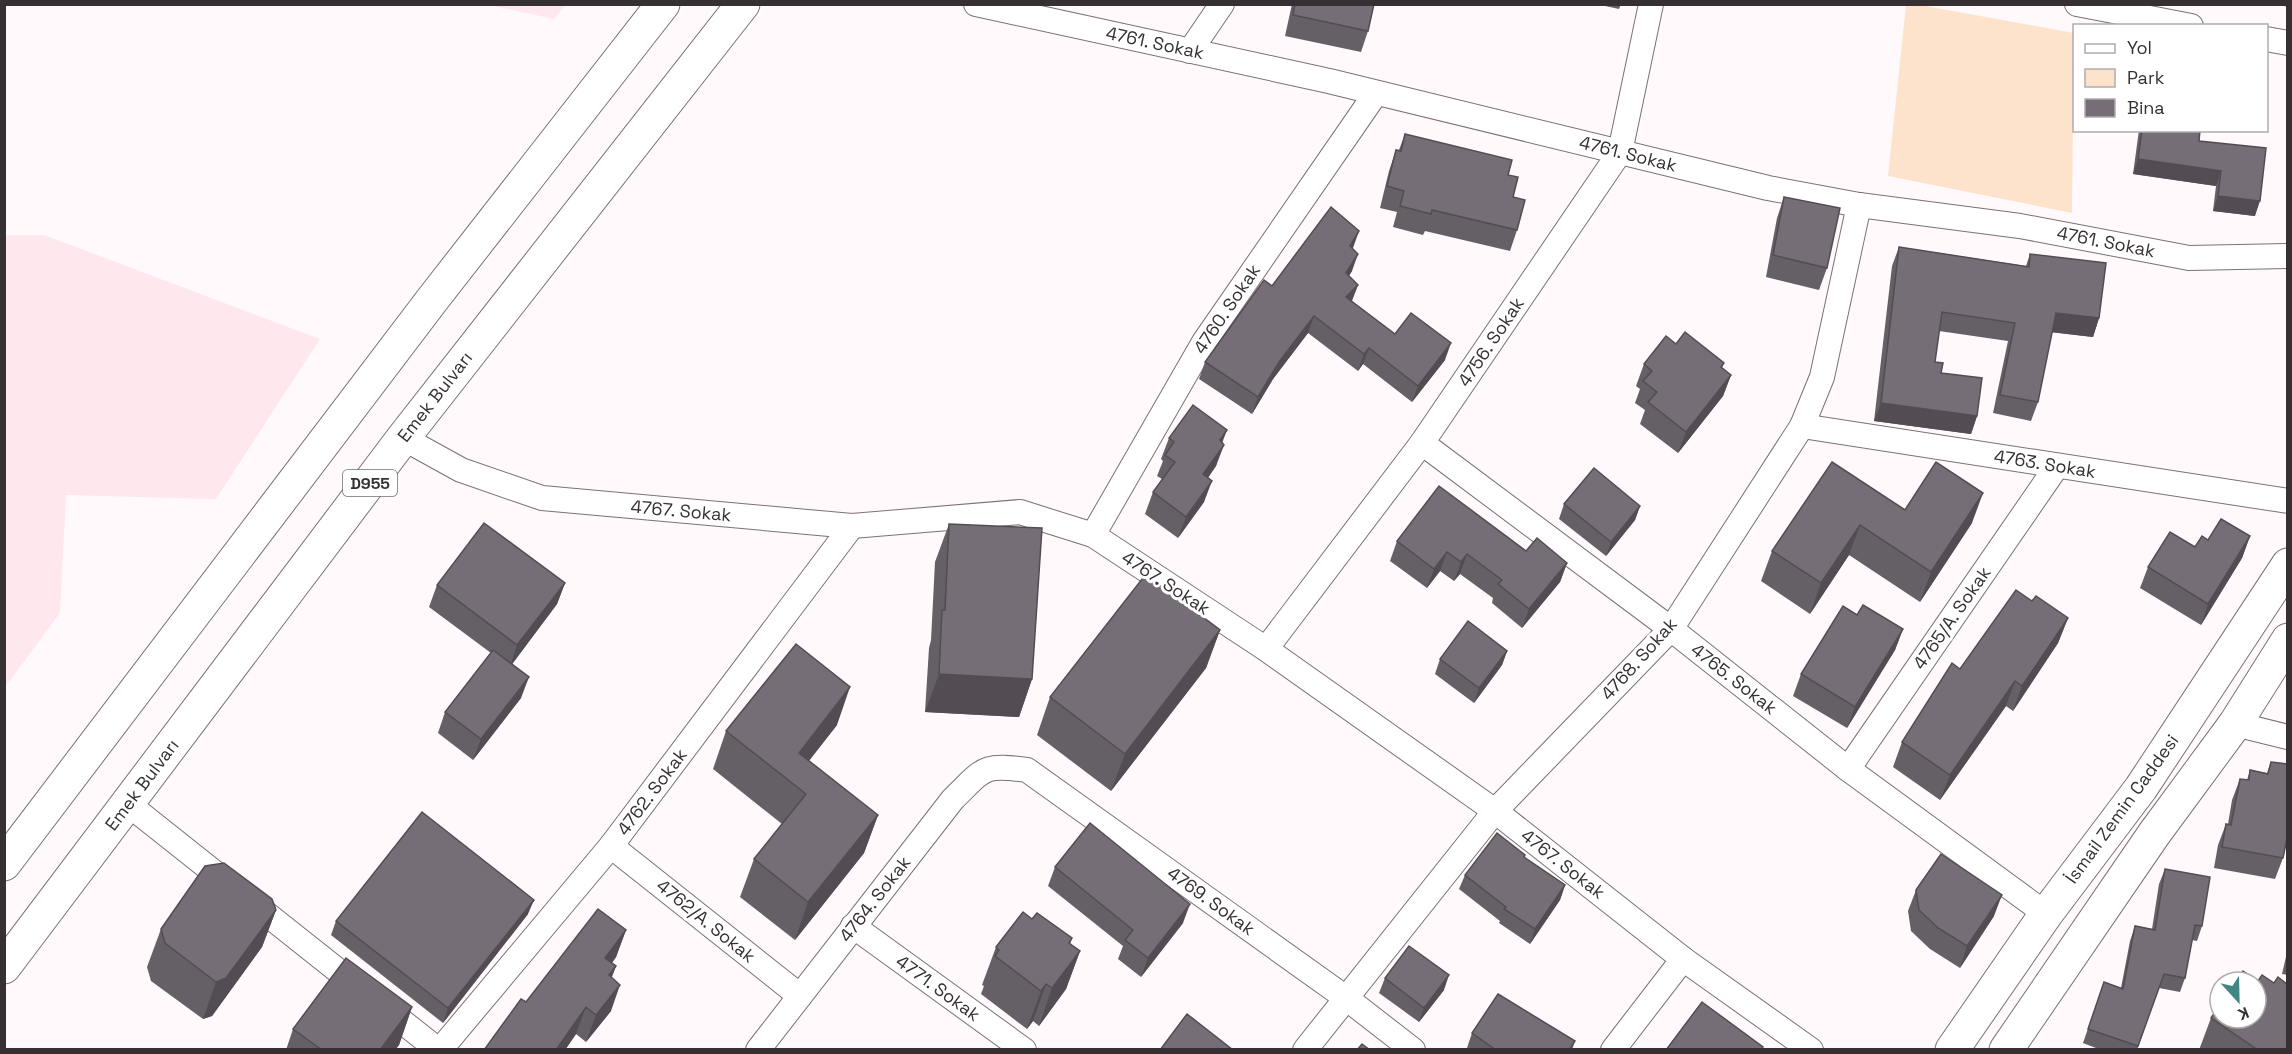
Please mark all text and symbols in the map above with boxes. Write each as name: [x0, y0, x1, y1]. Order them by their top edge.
street label: 4761. Sokak: [1104, 21, 1206, 64]
legend: [2073, 24, 2268, 132]
text: Yol: [2127, 36, 2152, 59]
text: Park: [2127, 66, 2165, 89]
text: Bina: [2127, 96, 2165, 119]
street label: 4761. Sokak: [1577, 130, 1679, 177]
street label: 4761. Sokak: [2055, 221, 2157, 262]
street label: 4760. Sokak: [1188, 259, 1265, 358]
street label: 4756. Sokak: [1452, 292, 1529, 391]
street label: Emek Bulvarı: [392, 347, 477, 447]
street label: 4763. Sokak: [1992, 444, 2098, 483]
road number: D955: [343, 470, 397, 496]
street label: 4767. Sokak: [630, 495, 732, 526]
street label: 4767. Sokak: [1118, 546, 1215, 620]
street label: 4765/A. Sokak: [1908, 561, 1996, 674]
street label: 4768. Sokak: [1596, 612, 1682, 705]
street label: 4765. Sokak: [1687, 638, 1782, 719]
street label: İsmail Zemin Caddesi: [2060, 730, 2183, 888]
street label: Emek Bulvarı: [100, 734, 184, 835]
street label: 4762. Sokak: [612, 744, 692, 840]
street label: 4767. Sokak: [1517, 824, 1610, 904]
street label: 4764. Sokak: [834, 851, 916, 946]
street label: 4769. Sokak: [1163, 861, 1260, 940]
street label: 4762/A. Sokak: [652, 874, 761, 968]
street label: 4771. Sokak: [892, 949, 985, 1026]
north arrow: [2208, 970, 2268, 1030]
text: K: [2235, 1002, 2252, 1025]

